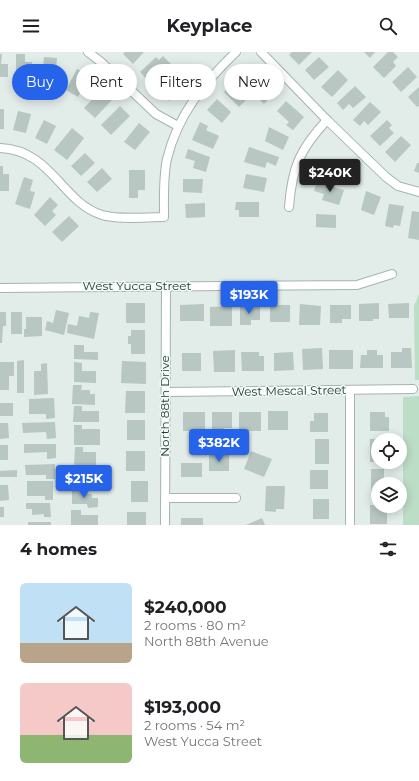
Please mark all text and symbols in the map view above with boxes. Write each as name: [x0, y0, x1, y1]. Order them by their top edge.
icon: menu: [20, 15, 42, 37]
text: Keyplace: [167, 15, 252, 37]
icon: search: [377, 15, 399, 37]
chip: Buy: [12, 64, 68, 100]
chip: Rent: [76, 64, 137, 100]
chip: Filters: [145, 64, 216, 100]
chip: New: [224, 64, 284, 100]
pin: $240K: [302, 159, 358, 193]
text: $240K: [308, 164, 352, 180]
street label: West Yucca Street: [83, 278, 192, 293]
pin: $193K: [221, 281, 277, 315]
text: $193K: [230, 286, 268, 302]
street label: North 88th Drive: [157, 355, 172, 457]
street label: West Mescal Street: [231, 382, 347, 399]
pin: $382K: [191, 429, 247, 463]
map controls: [371, 433, 407, 513]
button: locate: [371, 433, 407, 469]
text: $382K: [198, 434, 240, 450]
pin: $215K: [56, 465, 112, 499]
text: $215K: [65, 470, 103, 486]
button: layers: [371, 477, 407, 513]
icon: filters: [377, 538, 399, 560]
text: 4 homes: [20, 539, 97, 559]
text: $240,000: [144, 597, 227, 617]
icon: home: [52, 599, 100, 647]
text: 2 rooms · 80 m²: [144, 617, 246, 633]
text: North 88th Avenue: [144, 633, 269, 649]
text: $193,000: [144, 697, 221, 717]
icon: home: [52, 699, 100, 747]
text: 2 rooms · 54 m²: [144, 717, 245, 733]
text: West Yucca Street: [144, 733, 262, 749]

